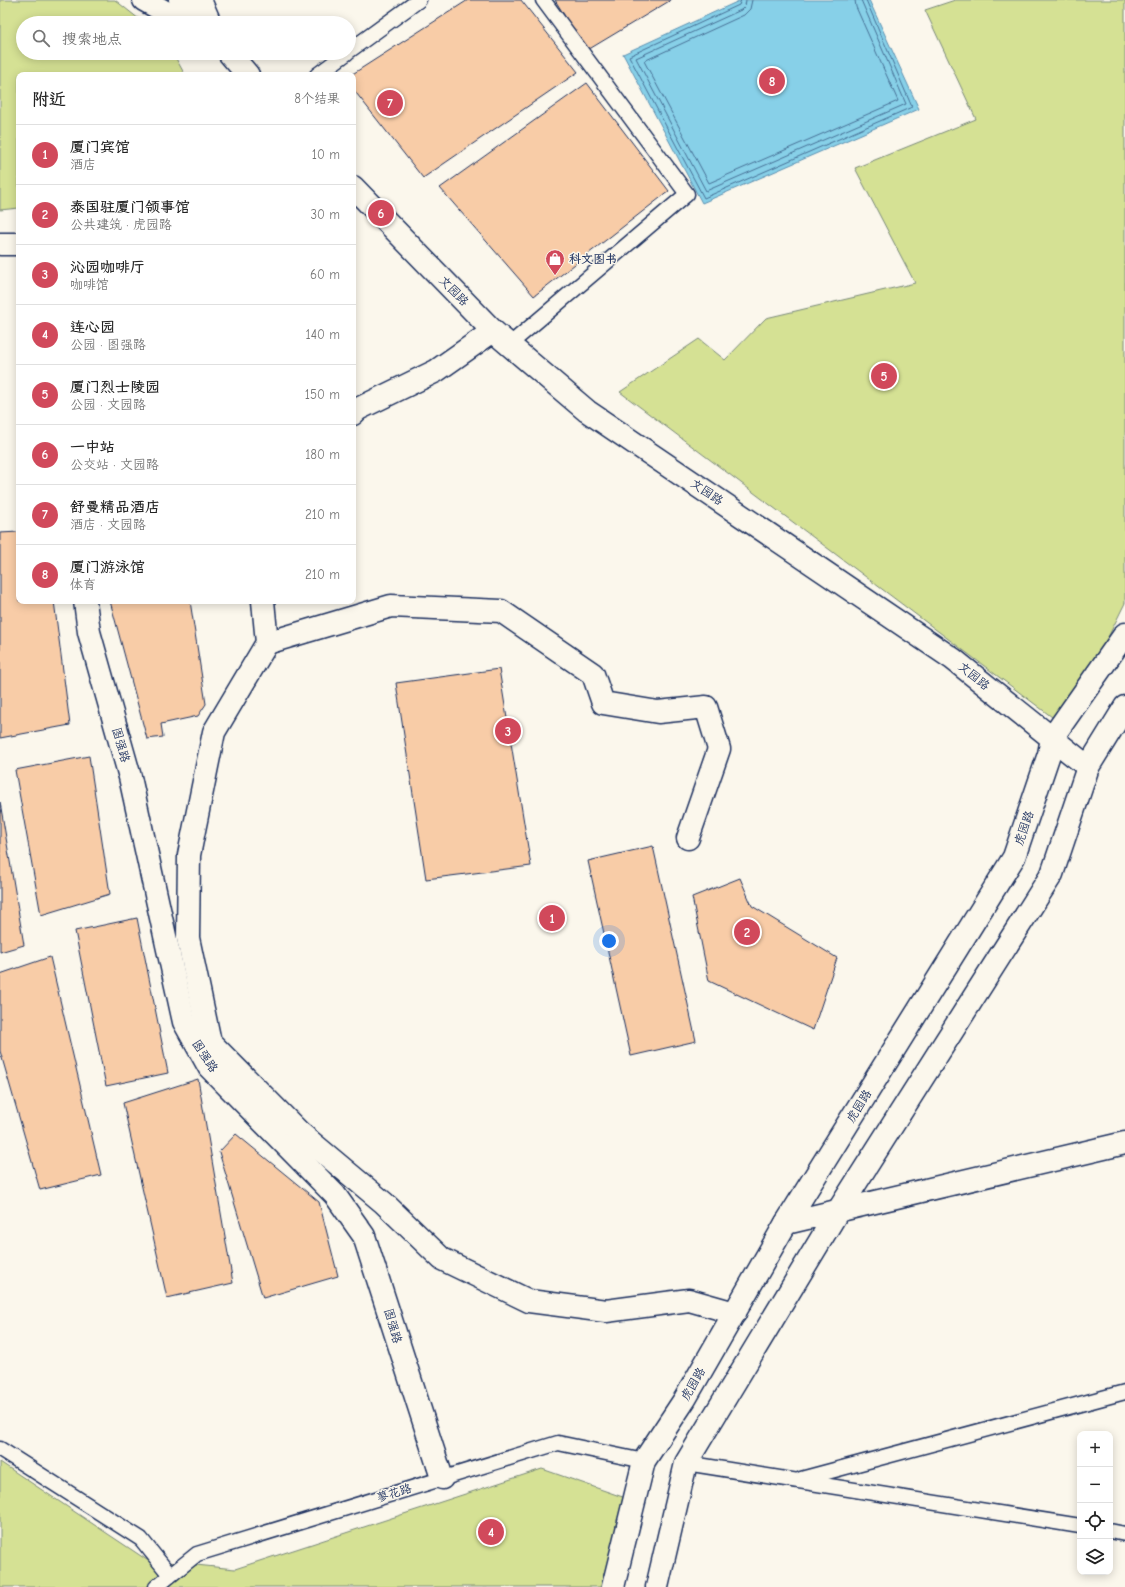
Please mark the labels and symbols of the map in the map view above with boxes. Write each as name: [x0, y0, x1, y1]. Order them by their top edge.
pin: 8: [759, 66, 785, 96]
pin: 7: [377, 88, 403, 118]
pin: 6: [368, 198, 394, 228]
shop icon: 科文图书: [544, 248, 566, 276]
place label: 科文图书: [569, 252, 617, 266]
street label: 文园路: [436, 273, 472, 309]
pin: 5: [871, 361, 897, 391]
street label: 文园路: [688, 476, 726, 508]
street label: 文园路: [956, 659, 992, 693]
pin: 3: [495, 716, 521, 746]
street label: 图强路: [109, 726, 133, 764]
street label: 虎园路: [1012, 809, 1036, 847]
pin: 1: [539, 903, 565, 933]
pin: 2: [734, 917, 760, 947]
your location: [599, 931, 619, 951]
street label: 图强路: [189, 1037, 221, 1075]
street label: 虎园路: [844, 1087, 874, 1125]
street label: 图强路: [381, 1307, 405, 1345]
street label: 虎园路: [678, 1365, 708, 1403]
street label: 蓼花路: [375, 1481, 413, 1505]
pin: 4: [478, 1517, 504, 1547]

